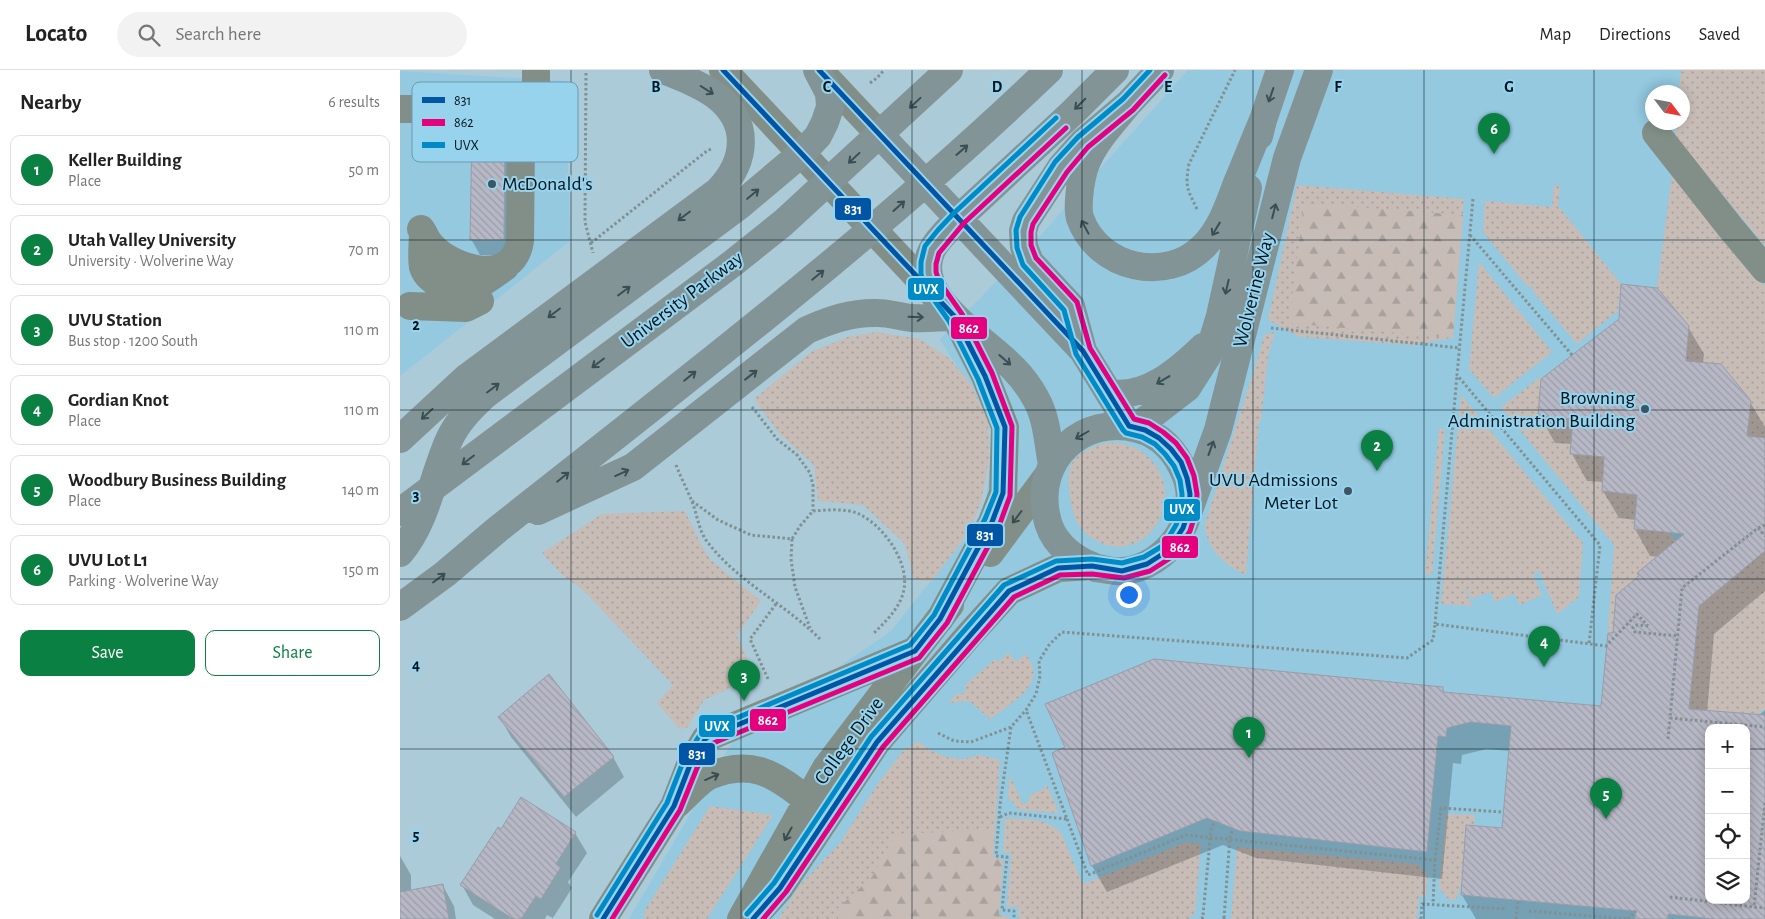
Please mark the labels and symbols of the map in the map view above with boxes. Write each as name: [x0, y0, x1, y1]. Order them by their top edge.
text: B: [651, 79, 661, 95]
text: C: [823, 79, 832, 95]
text: D: [992, 79, 1003, 95]
text: E: [1164, 79, 1172, 95]
text: F: [1334, 79, 1342, 95]
text: G: [1504, 79, 1514, 95]
legend: [412, 82, 578, 162]
north arrow: [1645, 85, 1690, 130]
one-way arrow: [699, 86, 713, 96]
one-way arrow: [1266, 87, 1275, 102]
text: 831: [454, 94, 471, 108]
one-way arrow: [908, 97, 921, 108]
one-way arrow: [1074, 98, 1086, 111]
pin: 6: [1478, 113, 1510, 154]
text: 862: [454, 116, 474, 130]
text: UVX: [454, 139, 479, 153]
one-way arrow: [955, 144, 968, 156]
one-way arrow: [848, 152, 861, 164]
place label: McDonald's: [502, 174, 593, 194]
marker: McDonald's: [486, 178, 498, 190]
one-way arrow: [747, 188, 760, 199]
line badge: 831: [834, 197, 872, 221]
one-way arrow: [892, 200, 905, 211]
text: 831: [844, 203, 862, 217]
one-way arrow: [1270, 204, 1279, 220]
one-way arrow: [677, 211, 691, 221]
one-way arrow: [1080, 220, 1089, 235]
one-way arrow: [1211, 221, 1221, 235]
street label: Wolverine Way: [1230, 230, 1278, 349]
street label: University Parkway: [617, 248, 747, 352]
one-way arrow: [811, 269, 824, 280]
line badge: UVX: [907, 277, 945, 301]
one-way arrow: [1222, 279, 1231, 295]
text: UVX: [913, 283, 939, 297]
one-way arrow: [617, 286, 630, 297]
one-way arrow: [547, 308, 561, 318]
one-way arrow: [908, 313, 924, 322]
line badge: 862: [950, 316, 988, 340]
text: 2: [412, 317, 420, 333]
text: 862: [959, 322, 980, 336]
one-way arrow: [998, 355, 1011, 366]
one-way arrow: [592, 358, 605, 369]
one-way arrow: [744, 370, 758, 380]
one-way arrow: [684, 371, 697, 382]
one-way arrow: [1156, 375, 1170, 385]
one-way arrow: [486, 383, 499, 394]
place label: Browning Administration Building: [1448, 388, 1635, 431]
marker: Browning Administration Building: [1639, 403, 1651, 415]
one-way arrow: [421, 408, 434, 420]
one-way arrow: [1075, 430, 1090, 440]
pin: 2: [1361, 430, 1393, 471]
one-way arrow: [1207, 440, 1216, 456]
one-way arrow: [462, 455, 475, 466]
one-way arrow: [614, 467, 629, 477]
place label: UVU Admissions Meter Lot: [1209, 470, 1339, 513]
one-way arrow: [556, 472, 569, 483]
marker: UVU Admissions Meter Lot: [1342, 485, 1354, 497]
text: 3: [413, 487, 420, 503]
line badge: UVX: [1163, 498, 1201, 522]
text: UVX: [1169, 503, 1195, 517]
one-way arrow: [1012, 510, 1022, 524]
line badge: 831: [966, 523, 1004, 547]
text: 831: [976, 529, 994, 543]
line badge: 862: [1161, 535, 1199, 559]
text: 862: [1170, 541, 1191, 555]
one-way arrow: [432, 573, 445, 584]
your location: [1116, 582, 1142, 608]
pin: 4: [1528, 626, 1560, 667]
text: 4: [412, 657, 420, 673]
pin: 3: [728, 660, 760, 701]
street label: College Drive: [811, 694, 887, 788]
line badge: 862: [749, 708, 787, 732]
line badge: UVX: [698, 714, 736, 738]
text: 862: [758, 714, 779, 728]
pin: 1: [1233, 717, 1265, 758]
text: UVX: [704, 720, 730, 734]
line badge: 831: [678, 742, 716, 766]
text: 831: [688, 748, 706, 762]
one-way arrow: [704, 771, 719, 781]
pin: 5: [1590, 778, 1622, 819]
text: 5: [413, 827, 420, 843]
one-way arrow: [783, 827, 793, 842]

